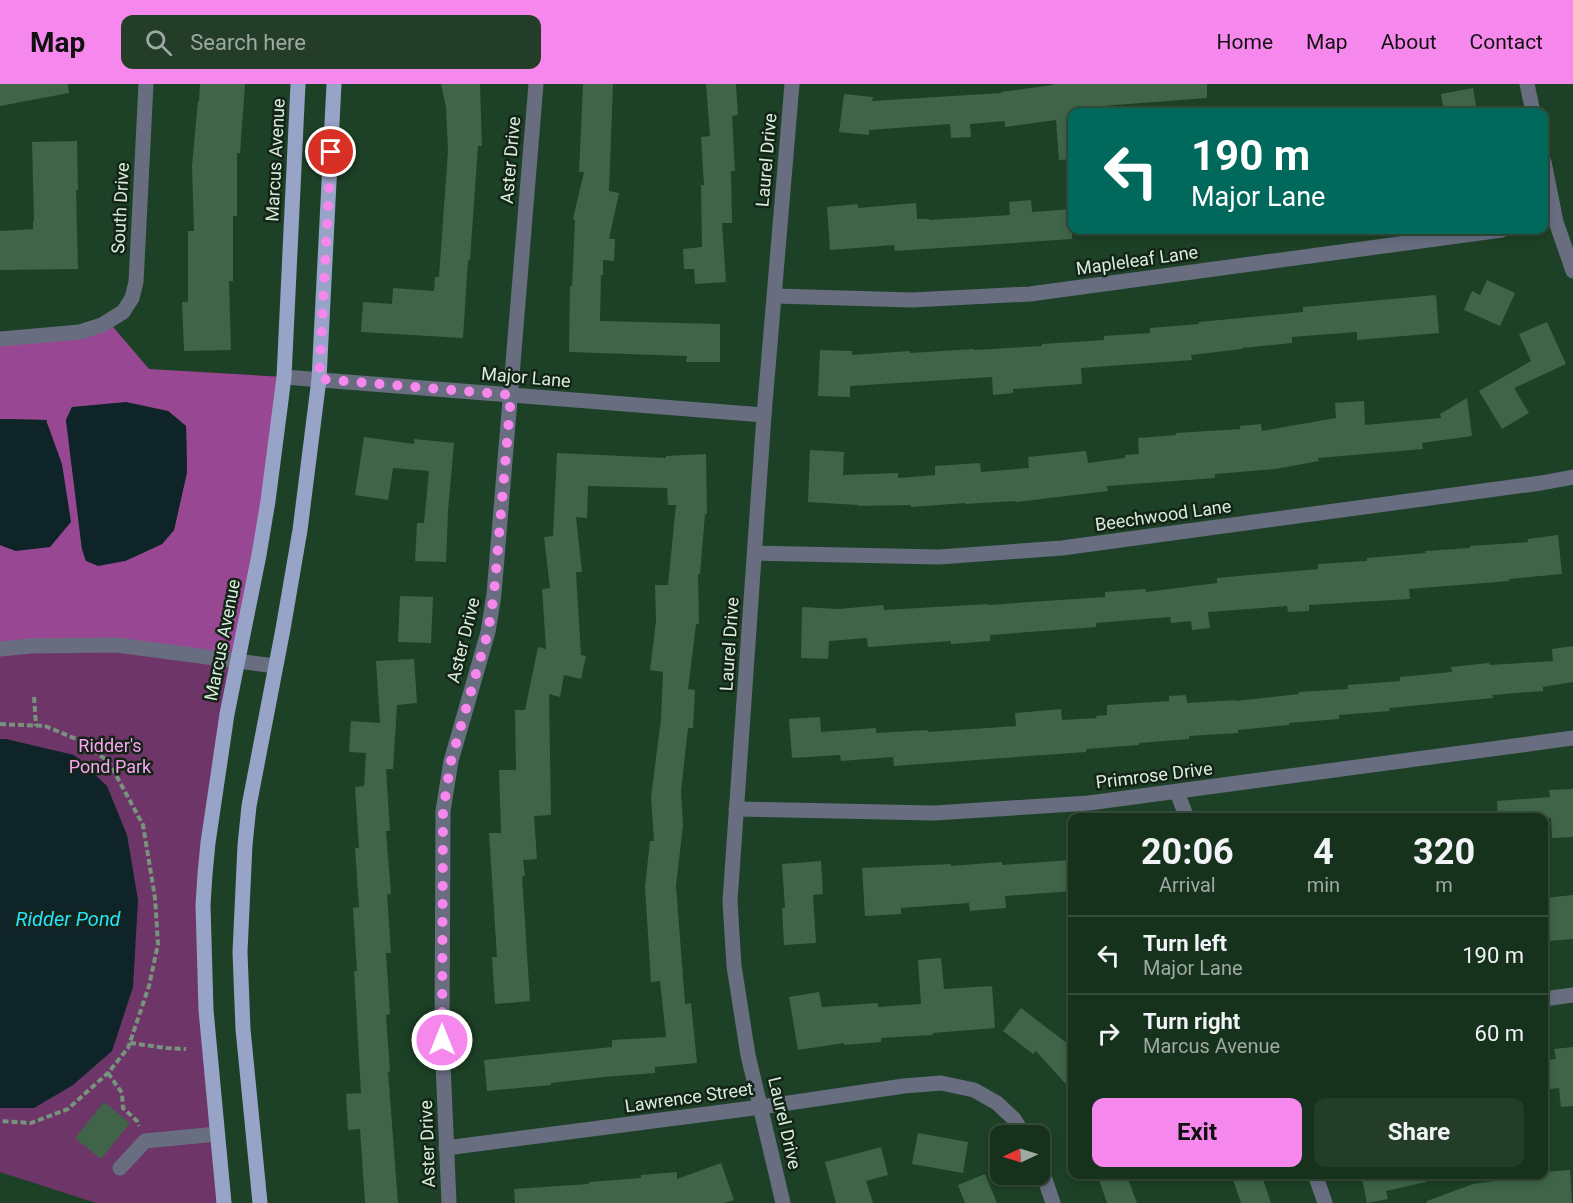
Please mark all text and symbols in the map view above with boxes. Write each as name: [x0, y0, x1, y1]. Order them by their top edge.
search box: [121, 15, 541, 69]
text: Map: [30, 26, 85, 59]
icon: search: [142, 26, 175, 59]
text: Search here: [190, 30, 306, 55]
text: Home: [1217, 30, 1273, 54]
text: Map: [1306, 30, 1348, 54]
text: About: [1381, 30, 1437, 54]
text: Contact: [1470, 30, 1543, 54]
street label: Marcus Avenue: [261, 98, 289, 222]
street label: Laurel Drive: [751, 112, 781, 208]
street label: Aster Drive: [496, 116, 524, 204]
pin: [305, 126, 356, 177]
text: 190 m: [1191, 131, 1310, 180]
icon: left: [1092, 132, 1170, 210]
icon: arrive: [314, 135, 347, 168]
street label: South Drive: [107, 162, 133, 254]
text: Major Lane: [1191, 181, 1325, 213]
street label: Mapleleaf Lane: [1075, 241, 1199, 279]
street label: Major Lane: [480, 363, 572, 391]
street label: Beechwood Lane: [1094, 495, 1232, 535]
street label: Marcus Avenue: [200, 577, 244, 703]
street label: Aster Drive: [442, 595, 484, 685]
street label: Laurel Drive: [715, 596, 743, 692]
park label: Ridder's Pond Park: [69, 735, 152, 777]
street label: Primrose Drive: [1094, 757, 1214, 793]
text: 20:06: [1141, 831, 1234, 873]
text: 4: [1313, 831, 1334, 873]
text: 320: [1413, 831, 1475, 873]
text: Arrival: [1159, 873, 1216, 897]
text: min: [1307, 873, 1340, 897]
text: m: [1435, 873, 1453, 897]
water label: Ridder Pond: [15, 907, 122, 931]
text: Turn left: [1143, 931, 1227, 956]
icon: left: [1092, 939, 1125, 972]
text: 190 m: [1462, 943, 1524, 968]
text: Major Lane: [1143, 956, 1243, 980]
position arrow: [410, 1008, 474, 1072]
text: Turn right: [1143, 1009, 1240, 1034]
icon: right: [1092, 1017, 1125, 1050]
text: 60 m: [1475, 1021, 1524, 1046]
text: Marcus Avenue: [1143, 1034, 1280, 1058]
street label: Laurel Drive: [764, 1075, 806, 1171]
street label: Lawrence Street: [623, 1078, 755, 1116]
button: Exit: [1092, 1098, 1302, 1167]
button: Share: [1314, 1098, 1524, 1167]
street label: Aster Drive: [415, 1100, 439, 1188]
north arrow: [990, 1125, 1050, 1185]
map controls: [990, 1125, 1050, 1185]

